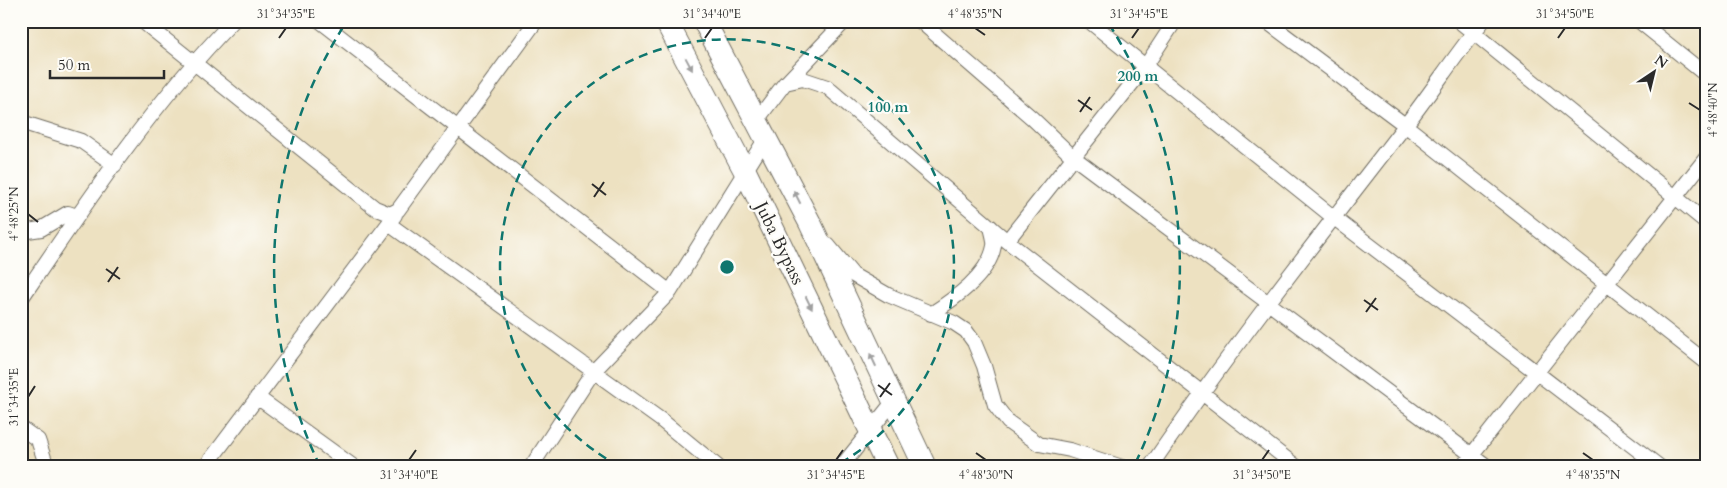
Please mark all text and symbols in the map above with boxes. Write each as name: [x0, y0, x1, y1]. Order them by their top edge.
text: 31°34'35"E: [257, 6, 315, 22]
text: 31°34'40"E: [683, 6, 741, 22]
text: 4°48'35"N: [948, 6, 1003, 22]
text: 31°34'45"E: [1110, 6, 1168, 22]
text: 31°34'50"E: [1536, 6, 1594, 22]
scale bar: [50, 48, 164, 80]
north arrow: [1630, 48, 1680, 98]
text: N: [1651, 50, 1672, 73]
text: 50 m: [58, 55, 90, 75]
one-way arrow: [685, 57, 693, 72]
text: 200 m: [1118, 66, 1159, 86]
text: 4°48'40"N: [1705, 82, 1721, 137]
text: 100 m: [868, 97, 909, 117]
text: 4°48'25"N: [6, 186, 22, 241]
one-way arrow: [793, 190, 801, 204]
street label: Juba Bypass: [747, 195, 810, 289]
centre of rings: [718, 258, 736, 276]
one-way arrow: [805, 296, 813, 310]
one-way arrow: [869, 353, 877, 367]
text: 31°34'35"E: [6, 368, 22, 426]
text: 31°34'40"E: [380, 467, 438, 483]
text: 31°34'45"E: [807, 467, 865, 483]
text: 4°48'30"N: [959, 467, 1014, 483]
text: 31°34'50"E: [1233, 467, 1291, 483]
text: 4°48'35"N: [1566, 467, 1621, 483]

